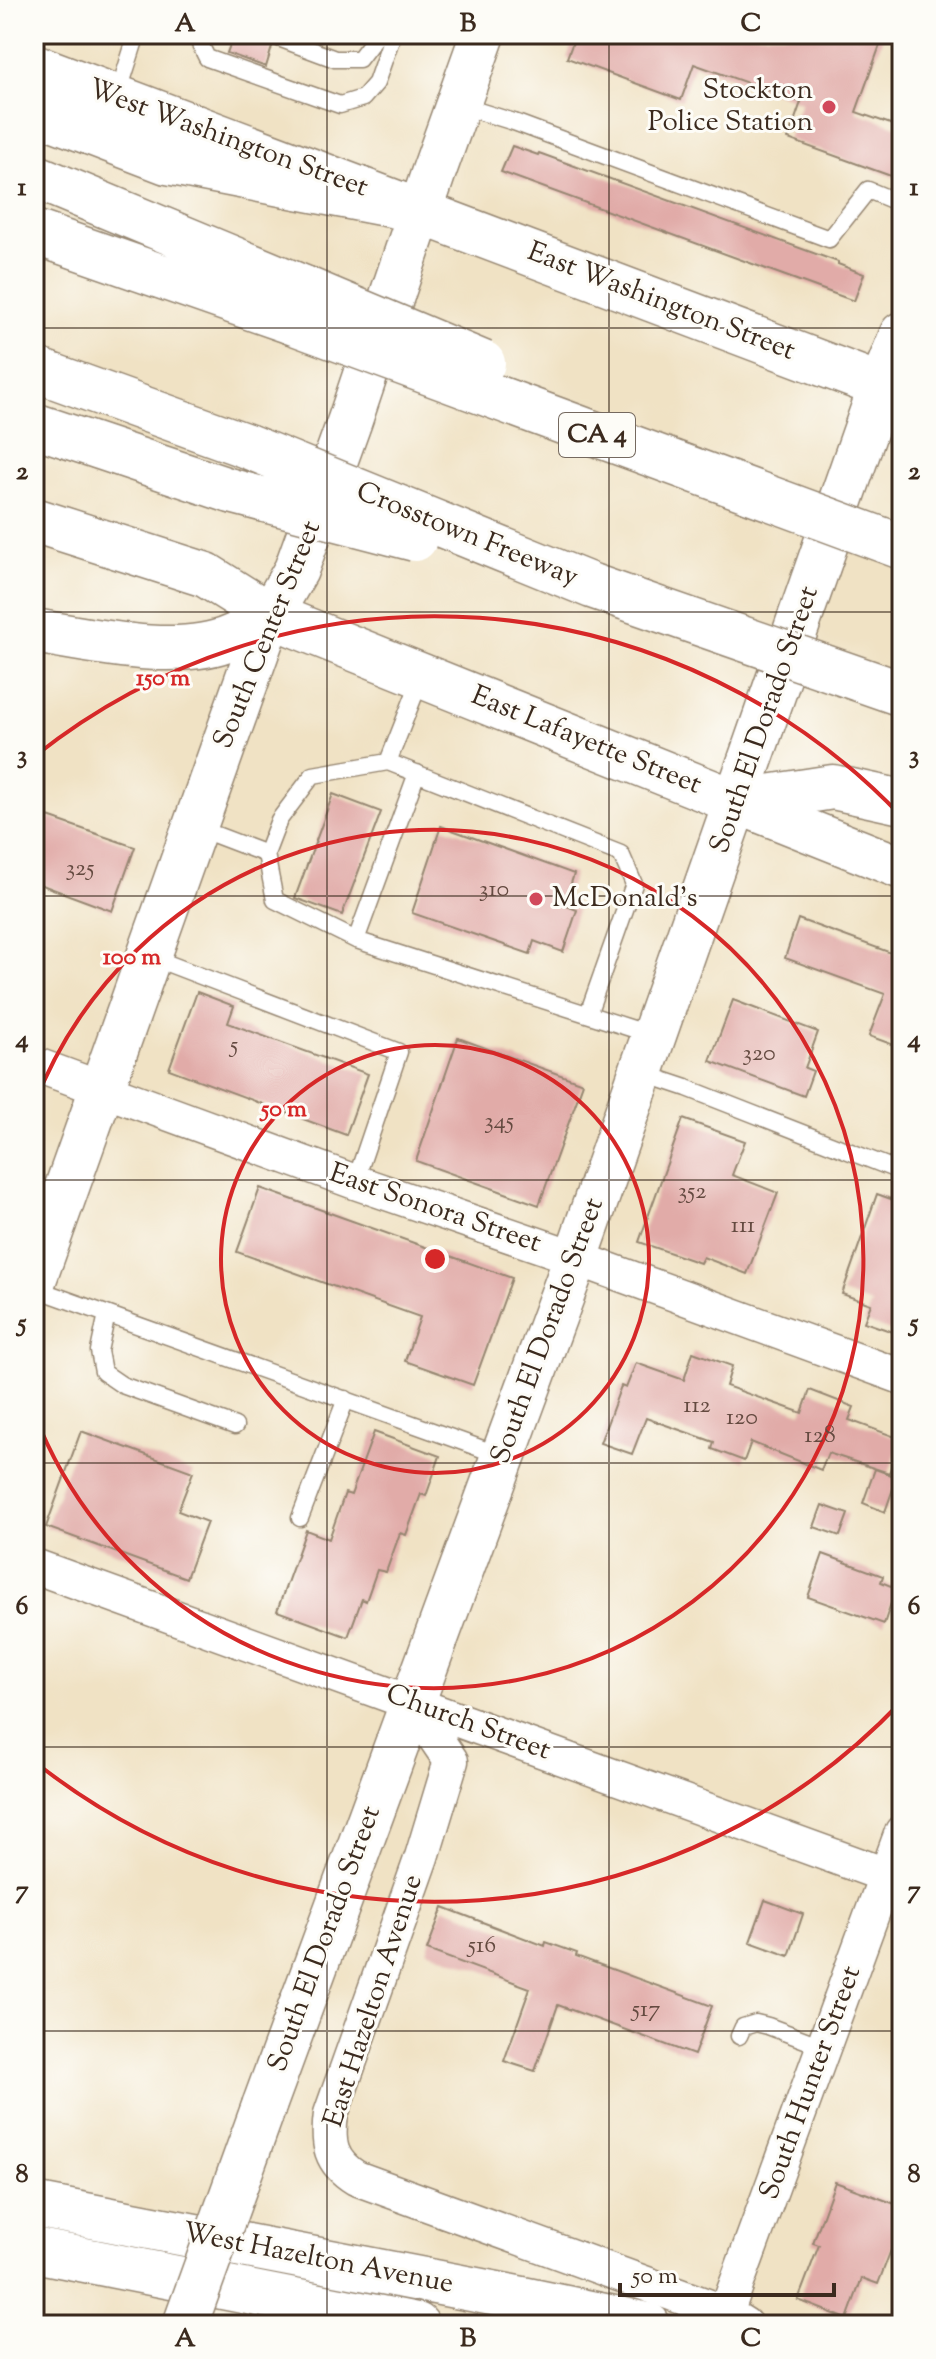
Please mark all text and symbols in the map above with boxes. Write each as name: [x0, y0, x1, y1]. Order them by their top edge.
text: A: [174, 6, 196, 43]
text: B: [460, 6, 477, 43]
text: C: [741, 6, 761, 43]
street label: West Washington Street: [82, 70, 374, 208]
place label: Stockton Police Station: [648, 71, 813, 143]
marker: Stockton Police Station: [820, 98, 838, 116]
text: 1: [18, 170, 27, 207]
text: 1: [910, 170, 919, 207]
street label: East Washington Street: [521, 232, 801, 372]
road number: CA 4: [559, 413, 635, 457]
text: 2: [16, 454, 29, 491]
text: 2: [908, 454, 921, 491]
street label: Crosstown Freeway: [350, 472, 584, 598]
street label: South Center Street: [204, 515, 332, 755]
street label: South El Dorado Street: [700, 581, 830, 859]
text: 150 m: [136, 662, 190, 696]
street label: East Lafayette Street: [465, 677, 708, 806]
text: 3: [17, 738, 27, 775]
text: 3: [909, 738, 919, 775]
house number: 325: [65, 852, 95, 886]
house number: 310: [479, 873, 509, 907]
place label: McDonald's: [552, 879, 698, 919]
marker: McDonald's: [527, 890, 545, 908]
text: 100 m: [103, 941, 161, 975]
text: 4: [14, 1022, 29, 1059]
text: 4: [906, 1022, 921, 1059]
house number: 5: [228, 1029, 238, 1063]
house number: 320: [742, 1037, 776, 1071]
text: 50 m: [259, 1093, 307, 1127]
house number: 345: [484, 1105, 514, 1139]
street label: East Sonora Street: [324, 1154, 547, 1264]
house number: 352: [677, 1175, 707, 1209]
street label: South El Dorado Street: [481, 1192, 615, 1470]
house number: 111: [731, 1209, 755, 1243]
centre of rings: [421, 1245, 449, 1273]
text: 5: [16, 1306, 27, 1343]
text: 5: [908, 1306, 919, 1343]
house number: 112: [683, 1389, 711, 1423]
house number: 120: [726, 1401, 758, 1435]
house number: 128: [804, 1419, 836, 1453]
text: 6: [16, 1589, 29, 1626]
text: 6: [908, 1589, 921, 1626]
street label: Church Street: [380, 1675, 556, 1771]
street label: South El Dorado Street: [258, 1800, 392, 2078]
street label: East Hazelton Avenue: [314, 1870, 434, 2132]
text: 7: [15, 1873, 29, 1910]
text: 7: [907, 1873, 921, 1910]
house number: 516: [466, 1929, 496, 1963]
street label: South Hunter Street: [750, 1960, 872, 2205]
house number: 517: [630, 1993, 660, 2027]
text: 8: [15, 2157, 29, 2194]
text: 8: [907, 2157, 921, 2194]
street label: West Hazelton Avenue: [179, 2213, 457, 2305]
scale bar: [620, 2247, 834, 2297]
text: 50 m: [630, 2260, 678, 2294]
text: A: [174, 2321, 196, 2358]
text: B: [460, 2321, 477, 2358]
text: C: [741, 2321, 761, 2358]

